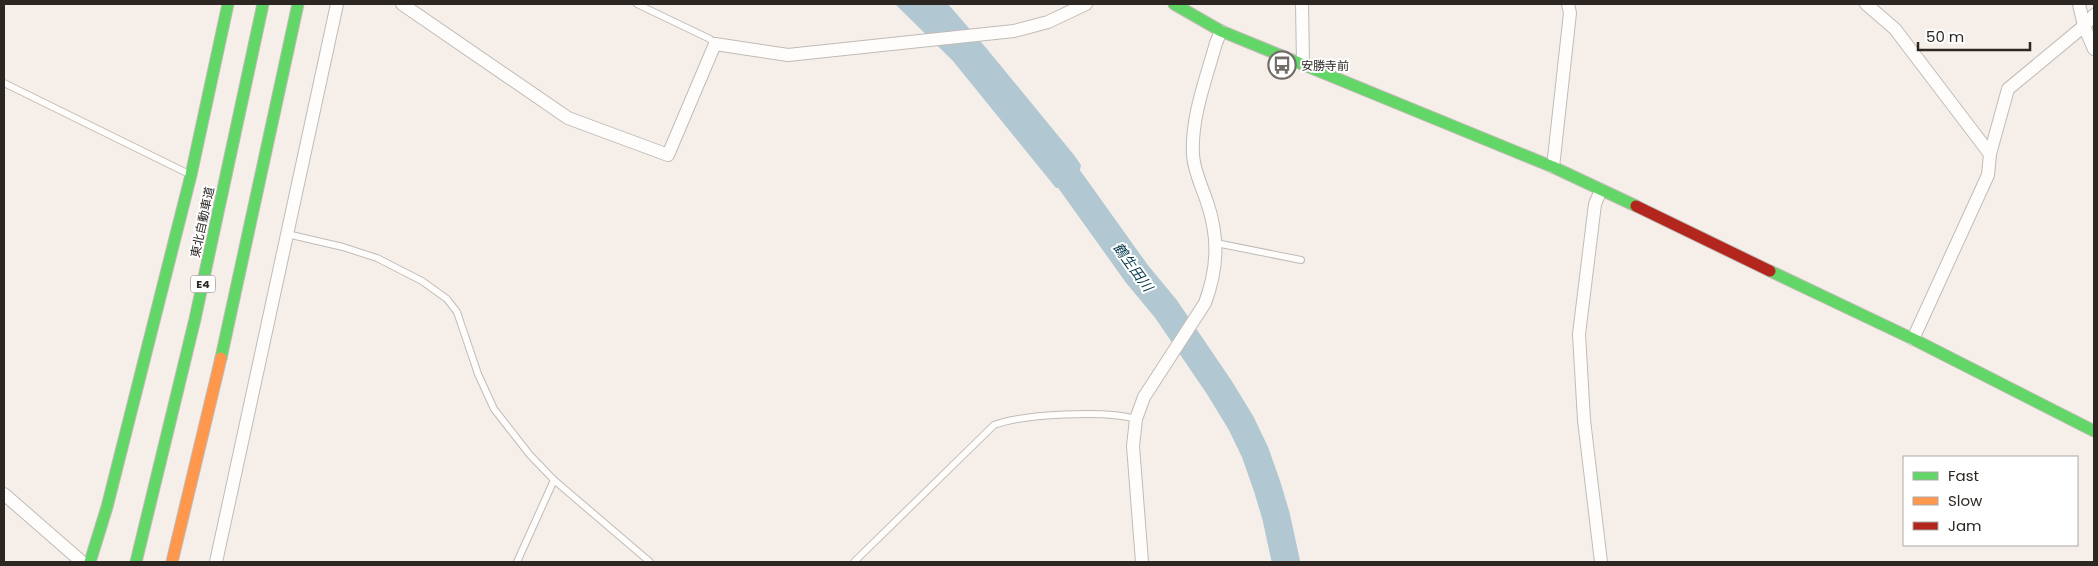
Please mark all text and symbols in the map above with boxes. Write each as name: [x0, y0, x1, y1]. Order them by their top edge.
scale bar: [1918, 20, 2030, 52]
text: 50 m: [1926, 26, 1964, 47]
bus stop icon: 安勝寺前: [1267, 50, 1297, 80]
place label: 安勝寺前: [1301, 57, 1349, 74]
street label: 東北自動車道: [186, 185, 218, 259]
water label: 鶴生田川: [1108, 238, 1159, 297]
road number: E4: [190, 276, 216, 292]
legend: [1903, 456, 2078, 546]
text: Fast: [1948, 465, 1979, 486]
text: Slow: [1948, 490, 1983, 511]
text: Jam: [1948, 515, 1982, 536]

